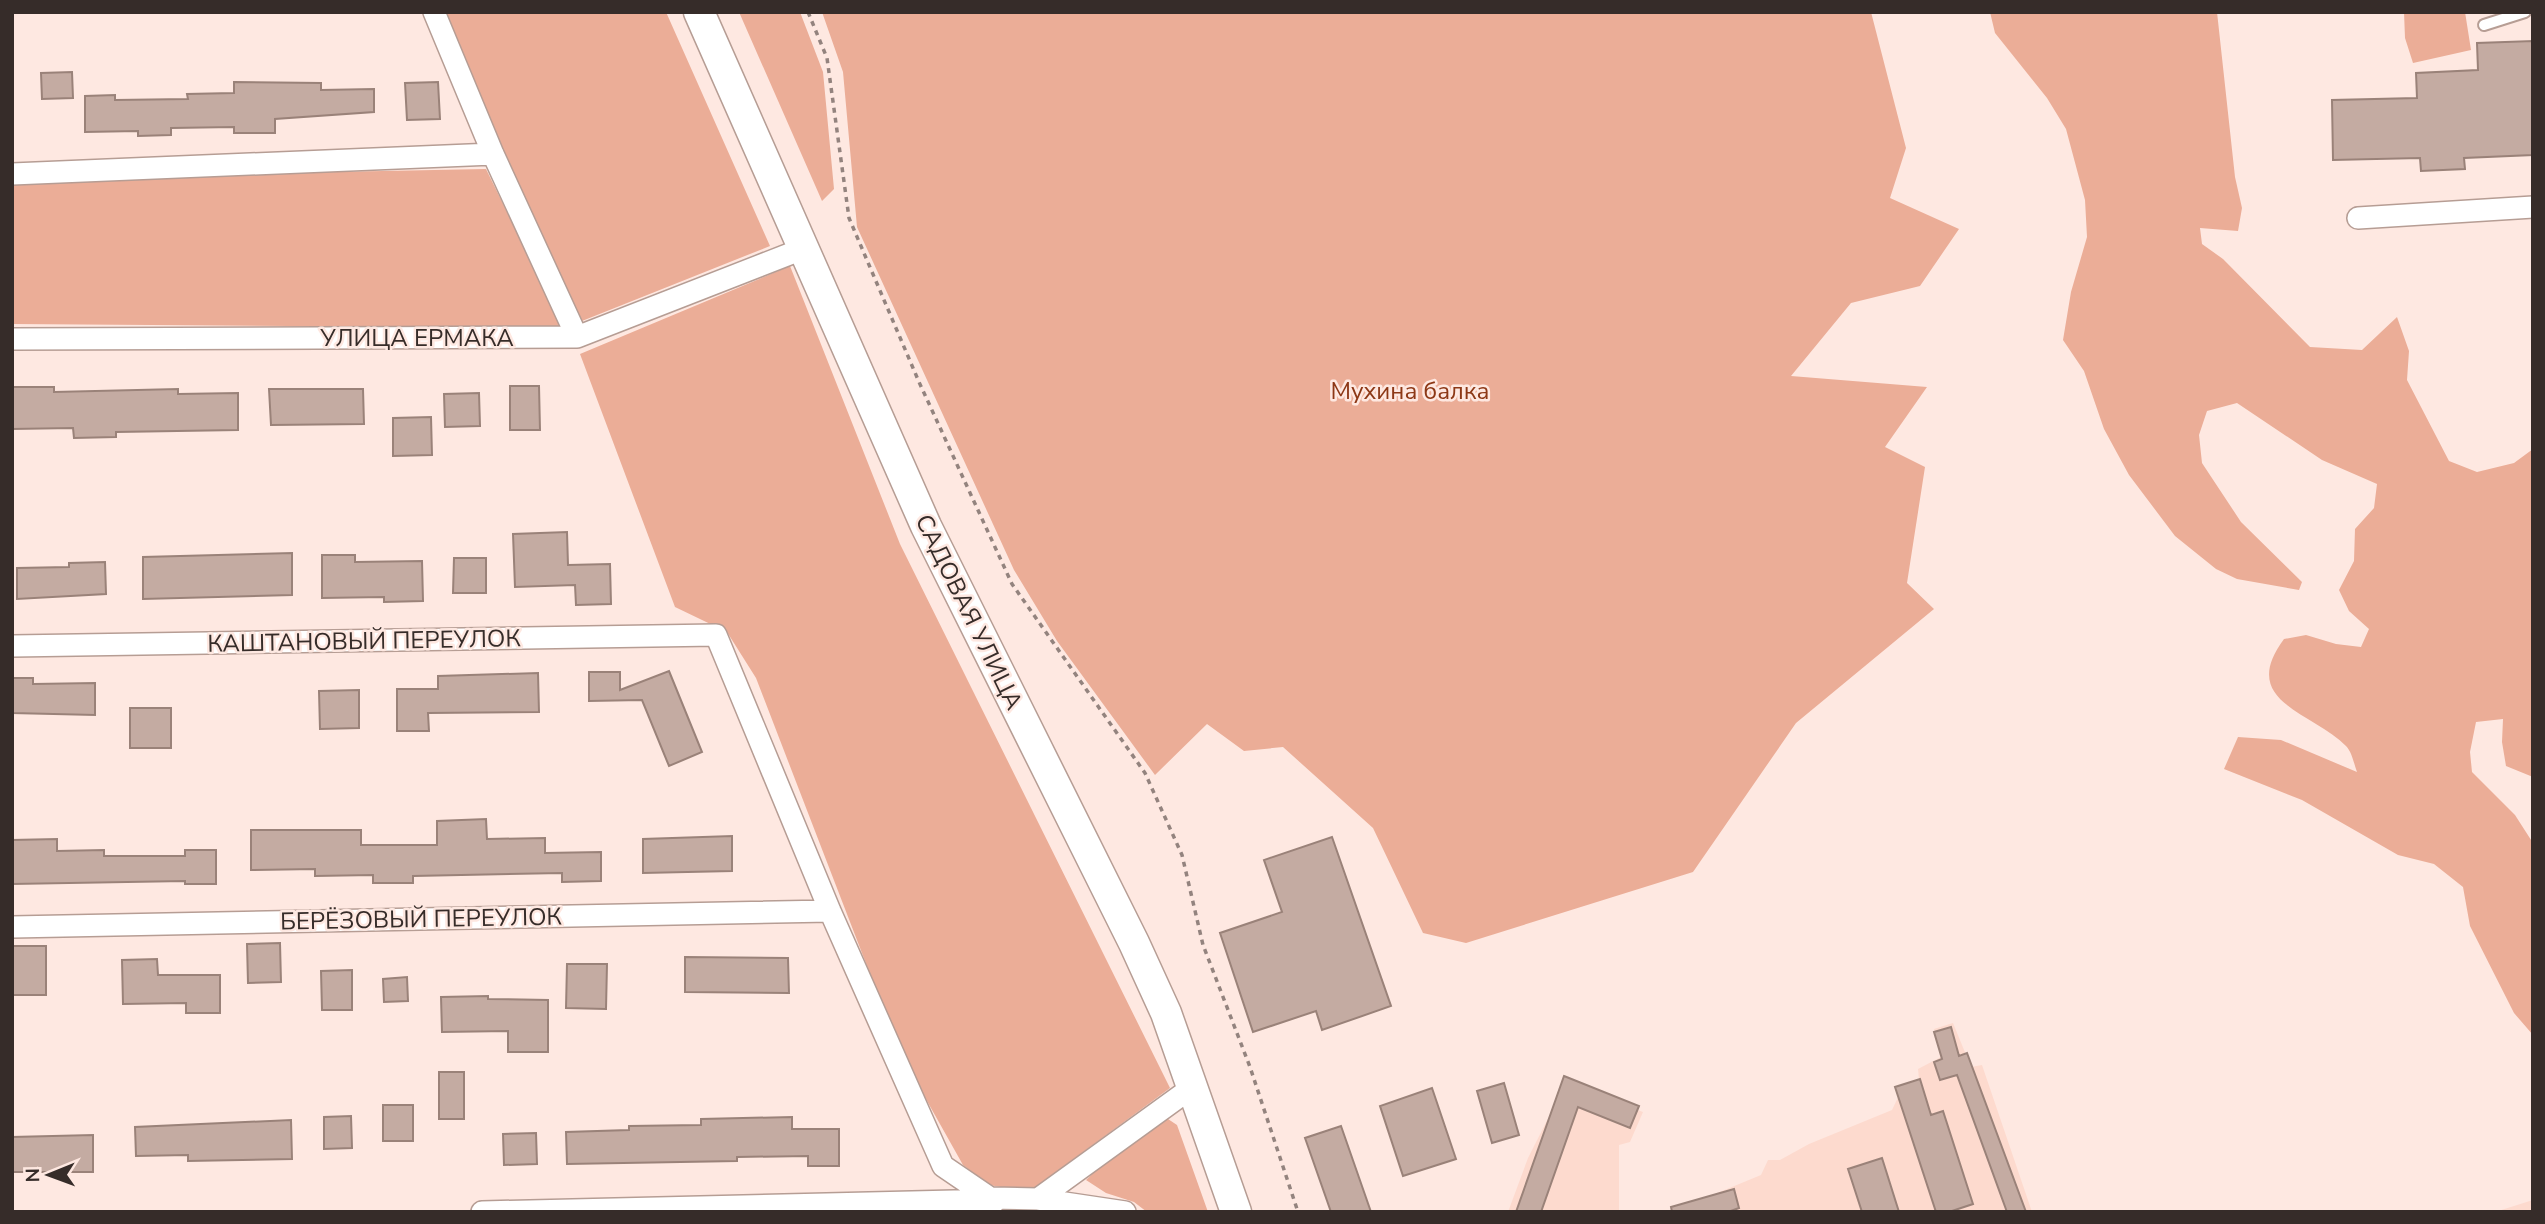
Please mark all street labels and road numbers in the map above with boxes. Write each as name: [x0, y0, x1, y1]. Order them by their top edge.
street label: УЛИЦА ЕРМАКА: [319, 322, 514, 354]
street label: САДОВАЯ УЛИЦА: [908, 509, 1030, 715]
street label: КАШТАНОВЫЙ ПЕРЕУЛОК: [207, 622, 522, 660]
street label: БЕРЁЗОВЫЙ ПЕРЕУЛОК: [280, 901, 563, 937]

